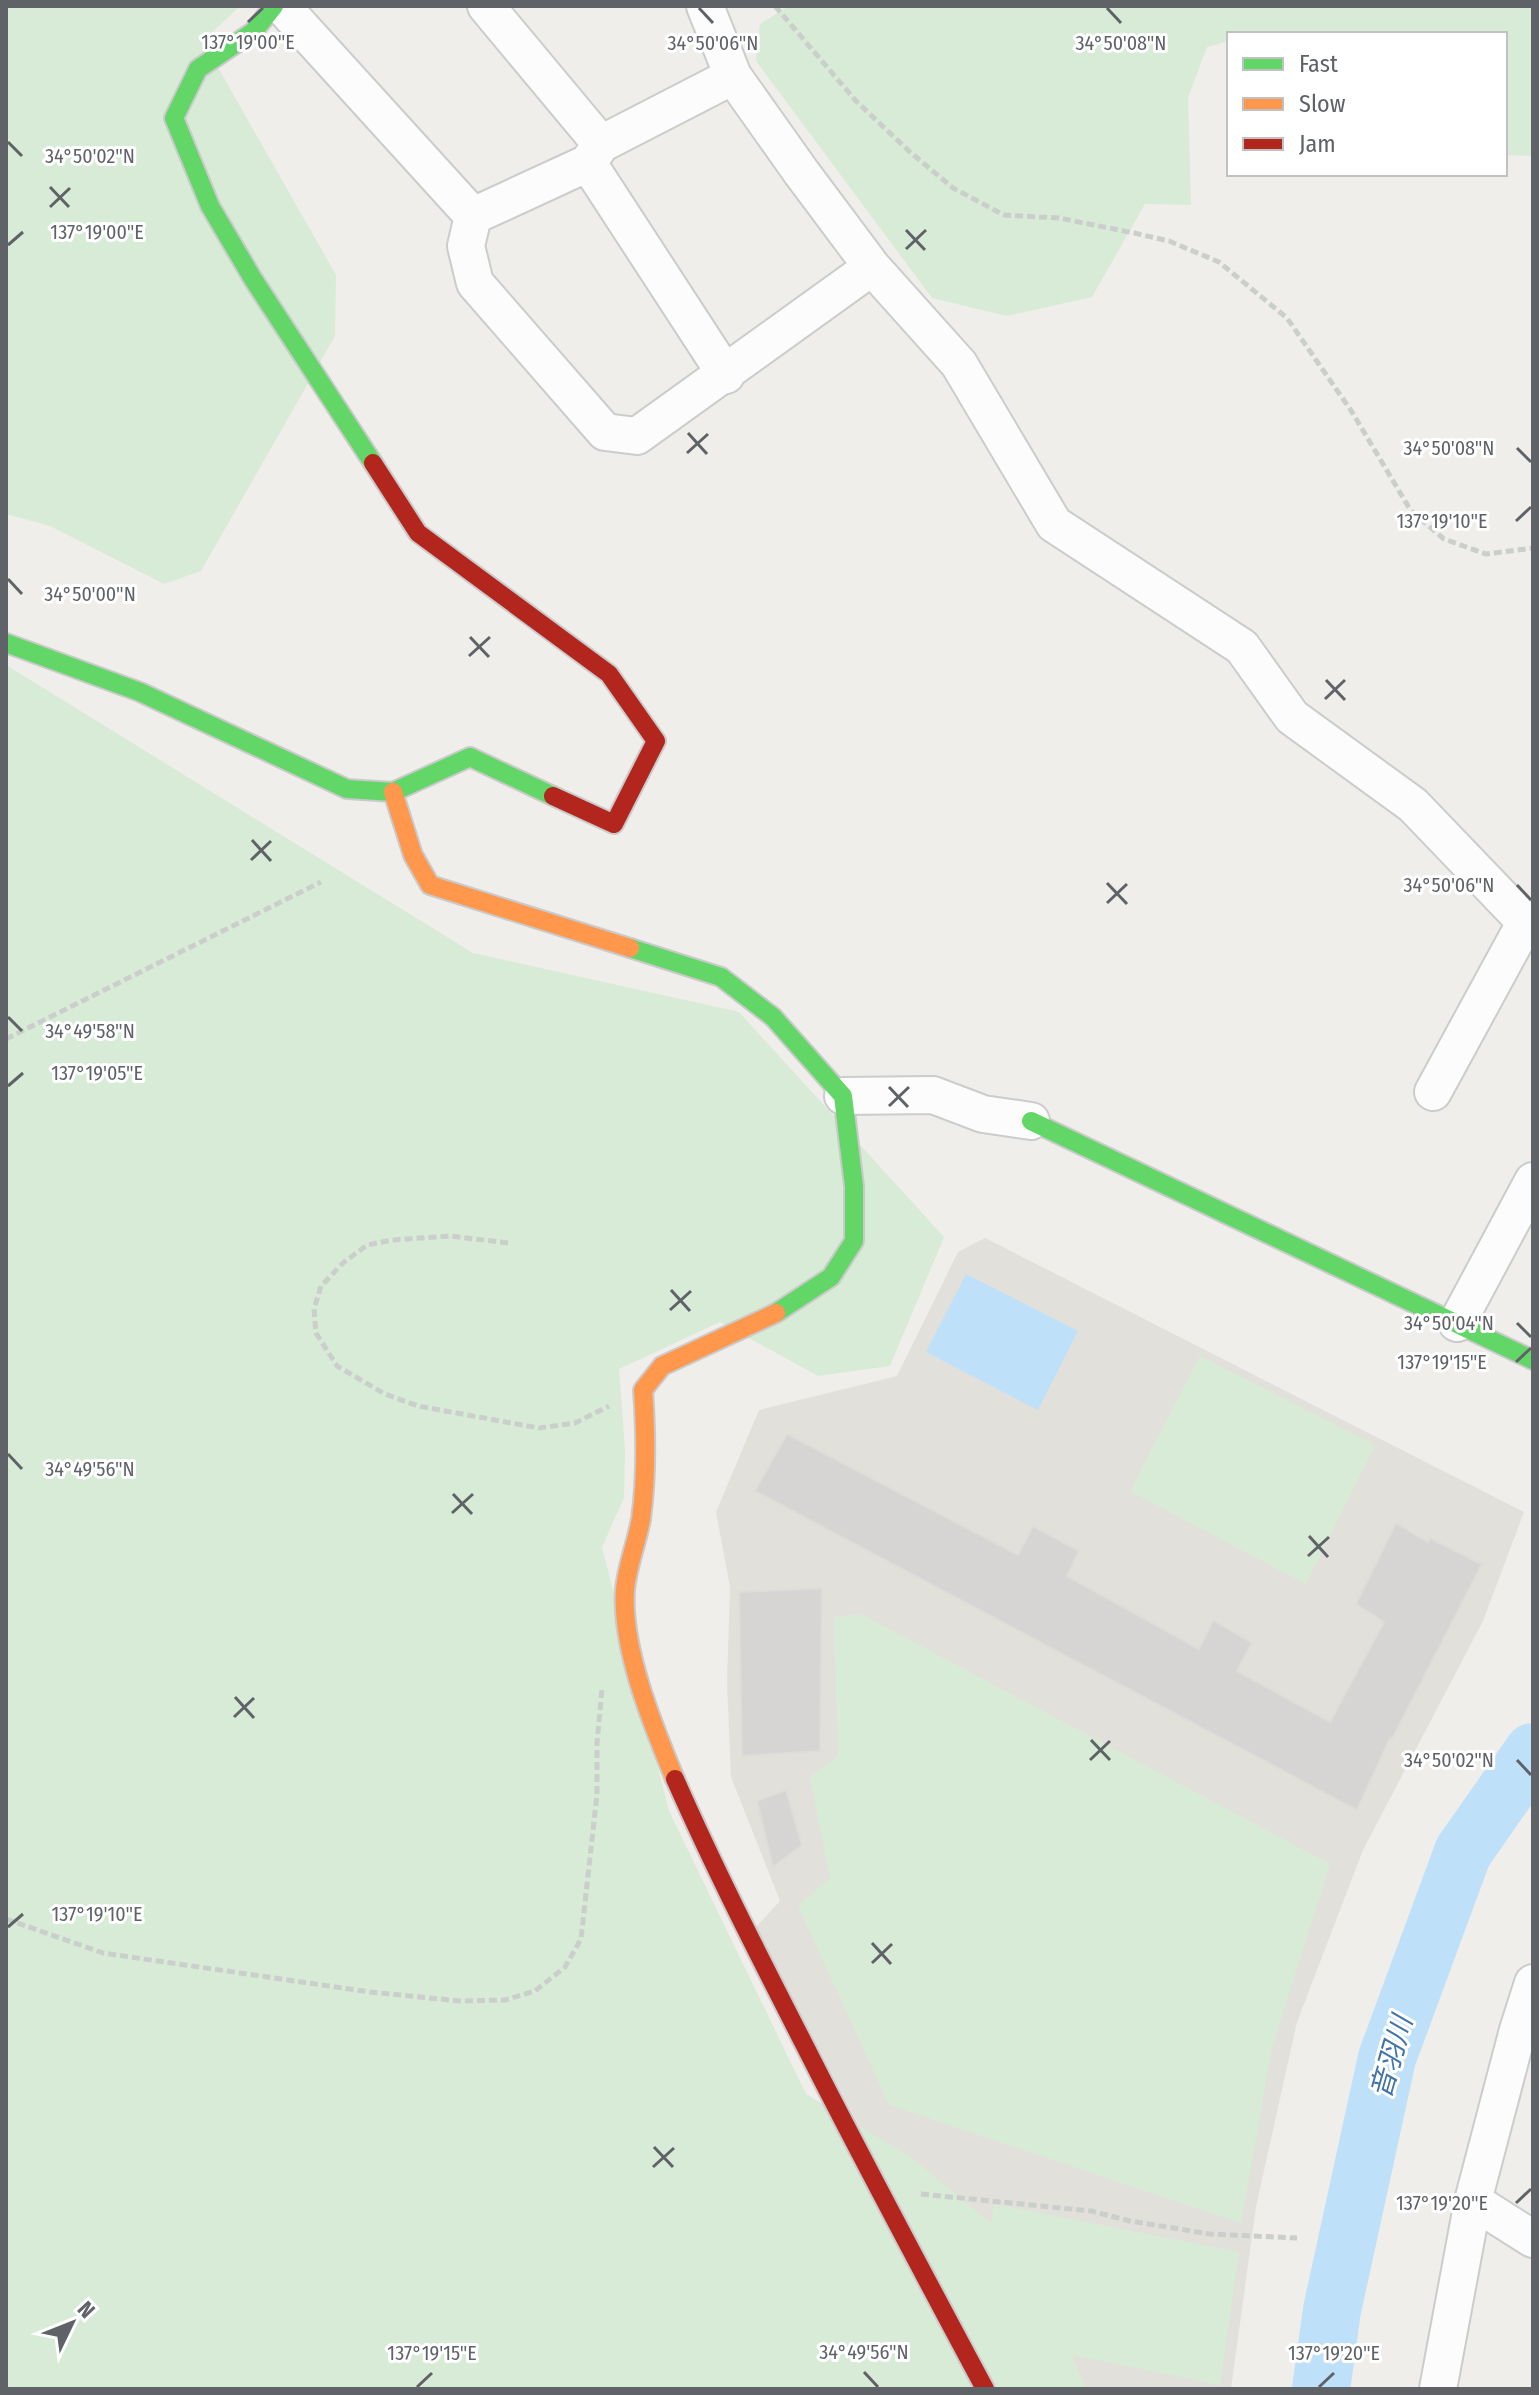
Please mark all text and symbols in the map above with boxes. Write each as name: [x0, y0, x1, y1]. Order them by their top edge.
text: 137°19'00"E: [201, 30, 295, 54]
text: 34°50'06"N: [668, 31, 758, 55]
text: 34°50'08"N: [1075, 31, 1167, 55]
legend: [1227, 32, 1507, 176]
text: Fast: [1299, 50, 1338, 78]
text: Slow: [1299, 90, 1346, 118]
text: Jam: [1299, 130, 1336, 158]
text: 34°50'02"N: [45, 144, 135, 168]
text: 137°19'00"E: [50, 220, 144, 244]
text: 34°50'08"N: [1403, 436, 1495, 460]
text: 137°19'10"E: [1397, 509, 1487, 533]
text: 34°50'00"N: [44, 582, 136, 606]
text: 34°50'06"N: [1404, 873, 1494, 897]
text: 34°49'58"N: [45, 1019, 135, 1043]
text: 137°19'05"E: [51, 1061, 143, 1085]
text: 34°50'04"N: [1404, 1311, 1494, 1335]
text: 137°19'15"E: [1397, 1350, 1487, 1374]
text: 34°49'56"N: [45, 1457, 135, 1481]
text: 34°50'02"N: [1404, 1748, 1494, 1772]
text: 137°19'10"E: [52, 1902, 142, 1926]
water label: 音羽川: [1364, 2009, 1420, 2102]
text: 137°19'20"E: [1396, 2191, 1488, 2215]
north arrow: [32, 2283, 112, 2363]
text: N: [72, 2296, 101, 2324]
text: 34°49'56"N: [819, 2340, 909, 2364]
text: 137°19'15"E: [387, 2341, 477, 2365]
text: 137°19'20"E: [1288, 2341, 1380, 2365]

